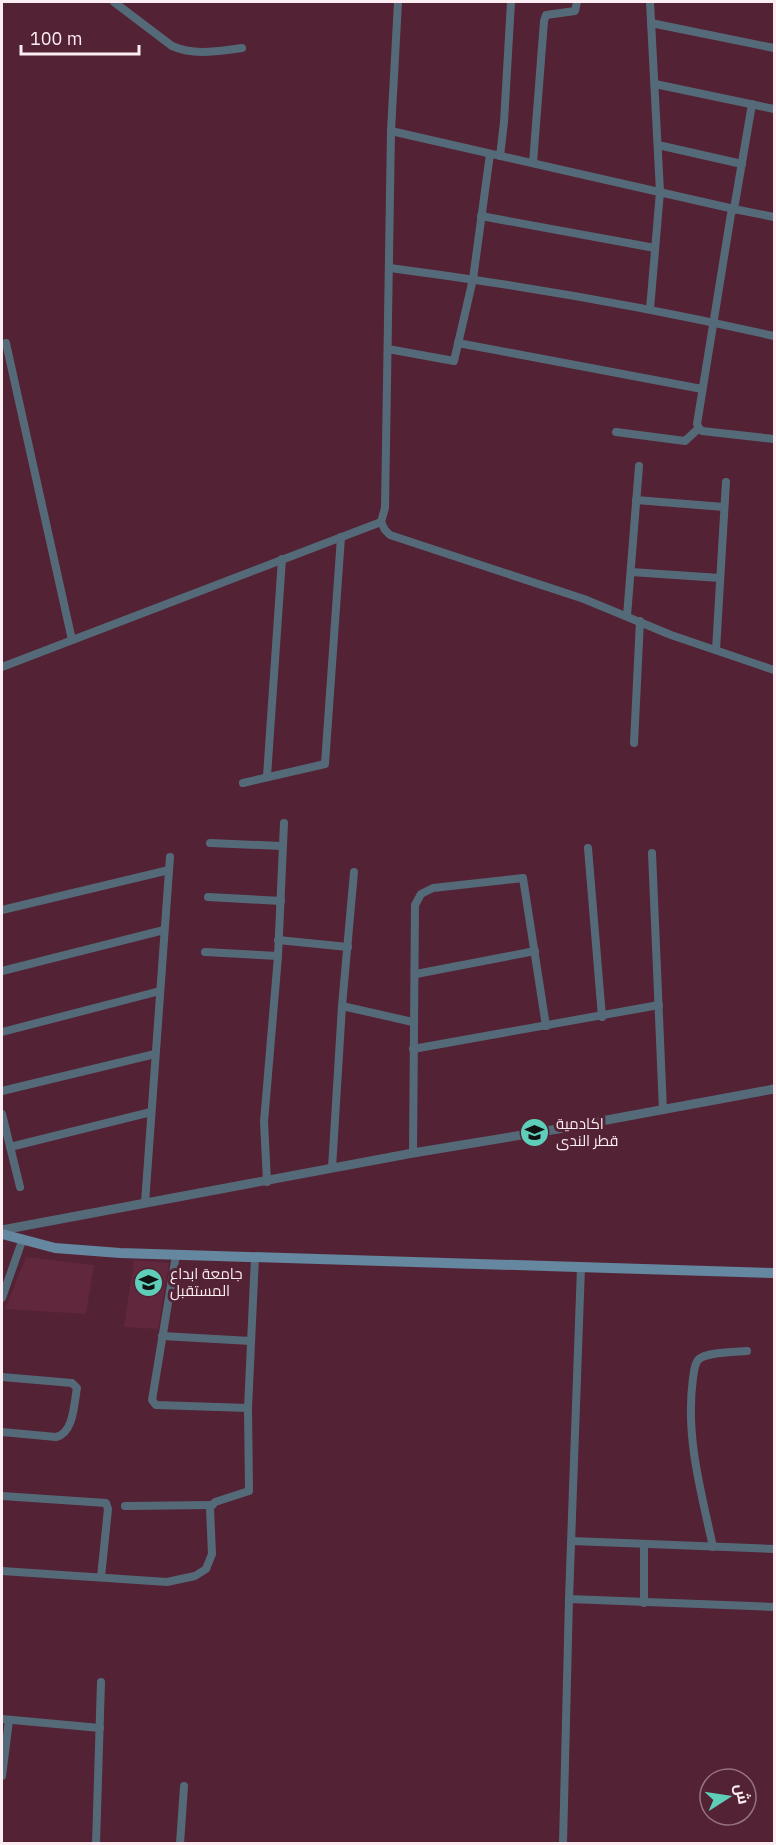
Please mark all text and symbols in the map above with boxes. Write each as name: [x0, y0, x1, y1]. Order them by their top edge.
scale bar: [21, 18, 140, 56]
text: 100 m: [30, 27, 82, 50]
place label: اكادمية قطر الندى: [556, 1114, 618, 1151]
school or university icon: اكادمية قطر الندى: [519, 1116, 551, 1148]
place label: جامعة ابداع المستقبل: [170, 1264, 243, 1301]
school or university icon: جامعة ابداع المستقبل: [133, 1266, 165, 1298]
north arrow: [698, 1767, 758, 1827]
text: ش: [731, 1782, 755, 1806]

